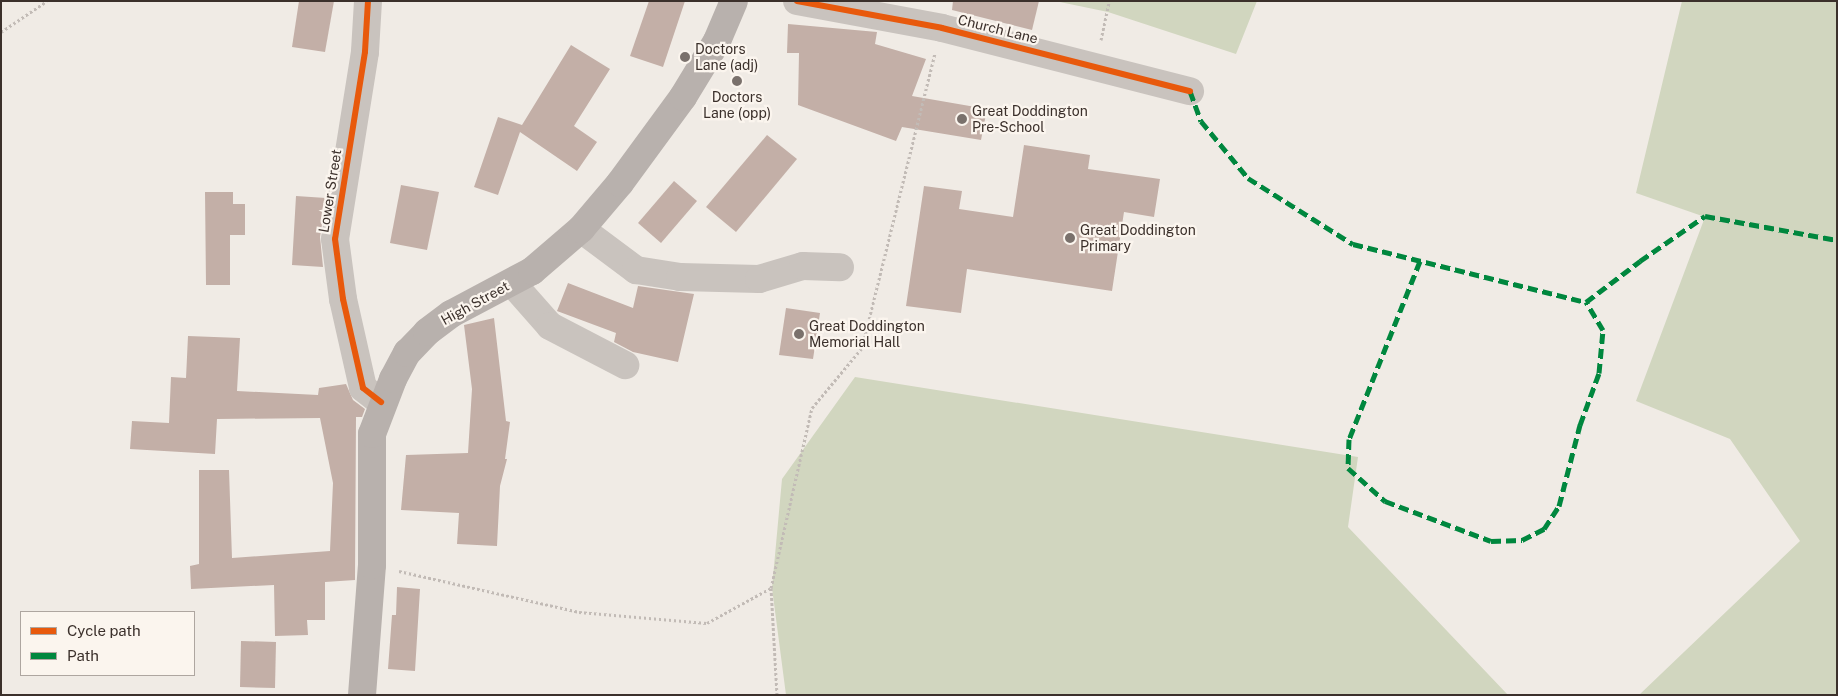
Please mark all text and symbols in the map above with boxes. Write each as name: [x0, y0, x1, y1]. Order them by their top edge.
street label: Church Lane: [956, 11, 1040, 47]
place label: Doctors Lane (adj): [695, 41, 758, 74]
marker: Doctors Lane (adj): [679, 51, 691, 63]
marker: Doctors Lane (opp): [731, 75, 743, 87]
place label: Doctors Lane (opp): [703, 89, 771, 121]
place label: Great Doddington Pre-School: [972, 103, 1088, 136]
marker: Great Doddington Pre-School: [956, 113, 968, 125]
street label: Lower Street: [315, 148, 345, 234]
place label: Great Doddington Primary: [1080, 222, 1196, 254]
marker: Great Doddington Primary: [1064, 232, 1076, 244]
street label: High Street: [438, 277, 512, 329]
place label: Great Doddington Memorial Hall: [809, 318, 925, 351]
marker: Great Doddington Memorial Hall: [793, 328, 805, 340]
legend: [20, 611, 195, 676]
text: Cycle path: [67, 622, 141, 639]
text: Path: [67, 647, 99, 664]

